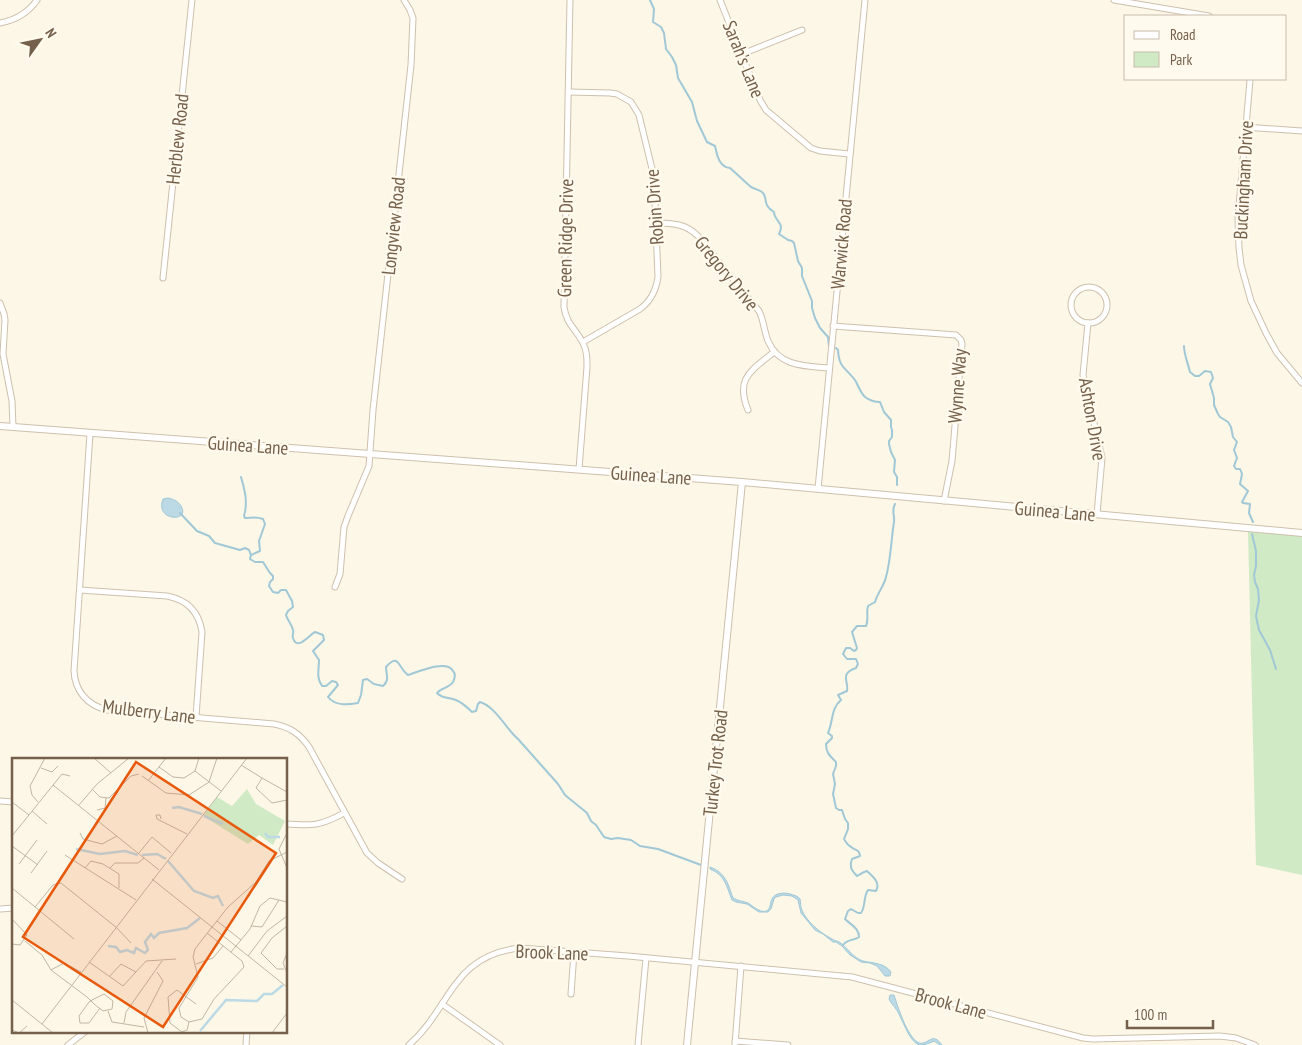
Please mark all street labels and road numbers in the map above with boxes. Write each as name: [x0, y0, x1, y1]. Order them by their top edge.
street label: Sarah's Lane: [718, 17, 770, 101]
street label: Herblew Road: [160, 93, 194, 185]
street label: Buckingham Drive: [1228, 120, 1258, 240]
street label: Robin Drive: [639, 168, 669, 246]
street label: Longview Road: [376, 176, 410, 276]
street label: Green Ridge Drive: [552, 178, 578, 297]
street label: Warwick Road: [825, 198, 857, 290]
street label: Gregory Drive: [690, 231, 764, 315]
street label: Wynne Way: [942, 347, 972, 424]
street label: Ashton Drive: [1074, 376, 1112, 463]
street label: Guinea Lane: [207, 430, 289, 460]
street label: Guinea Lane: [610, 460, 692, 490]
street label: Guinea Lane: [1014, 496, 1097, 526]
street label: Mulberry Lane: [101, 693, 197, 729]
street label: Turkey Trot Road: [697, 708, 733, 818]
street label: Brook Lane: [515, 939, 589, 965]
street label: Brook Lane: [913, 982, 989, 1024]

